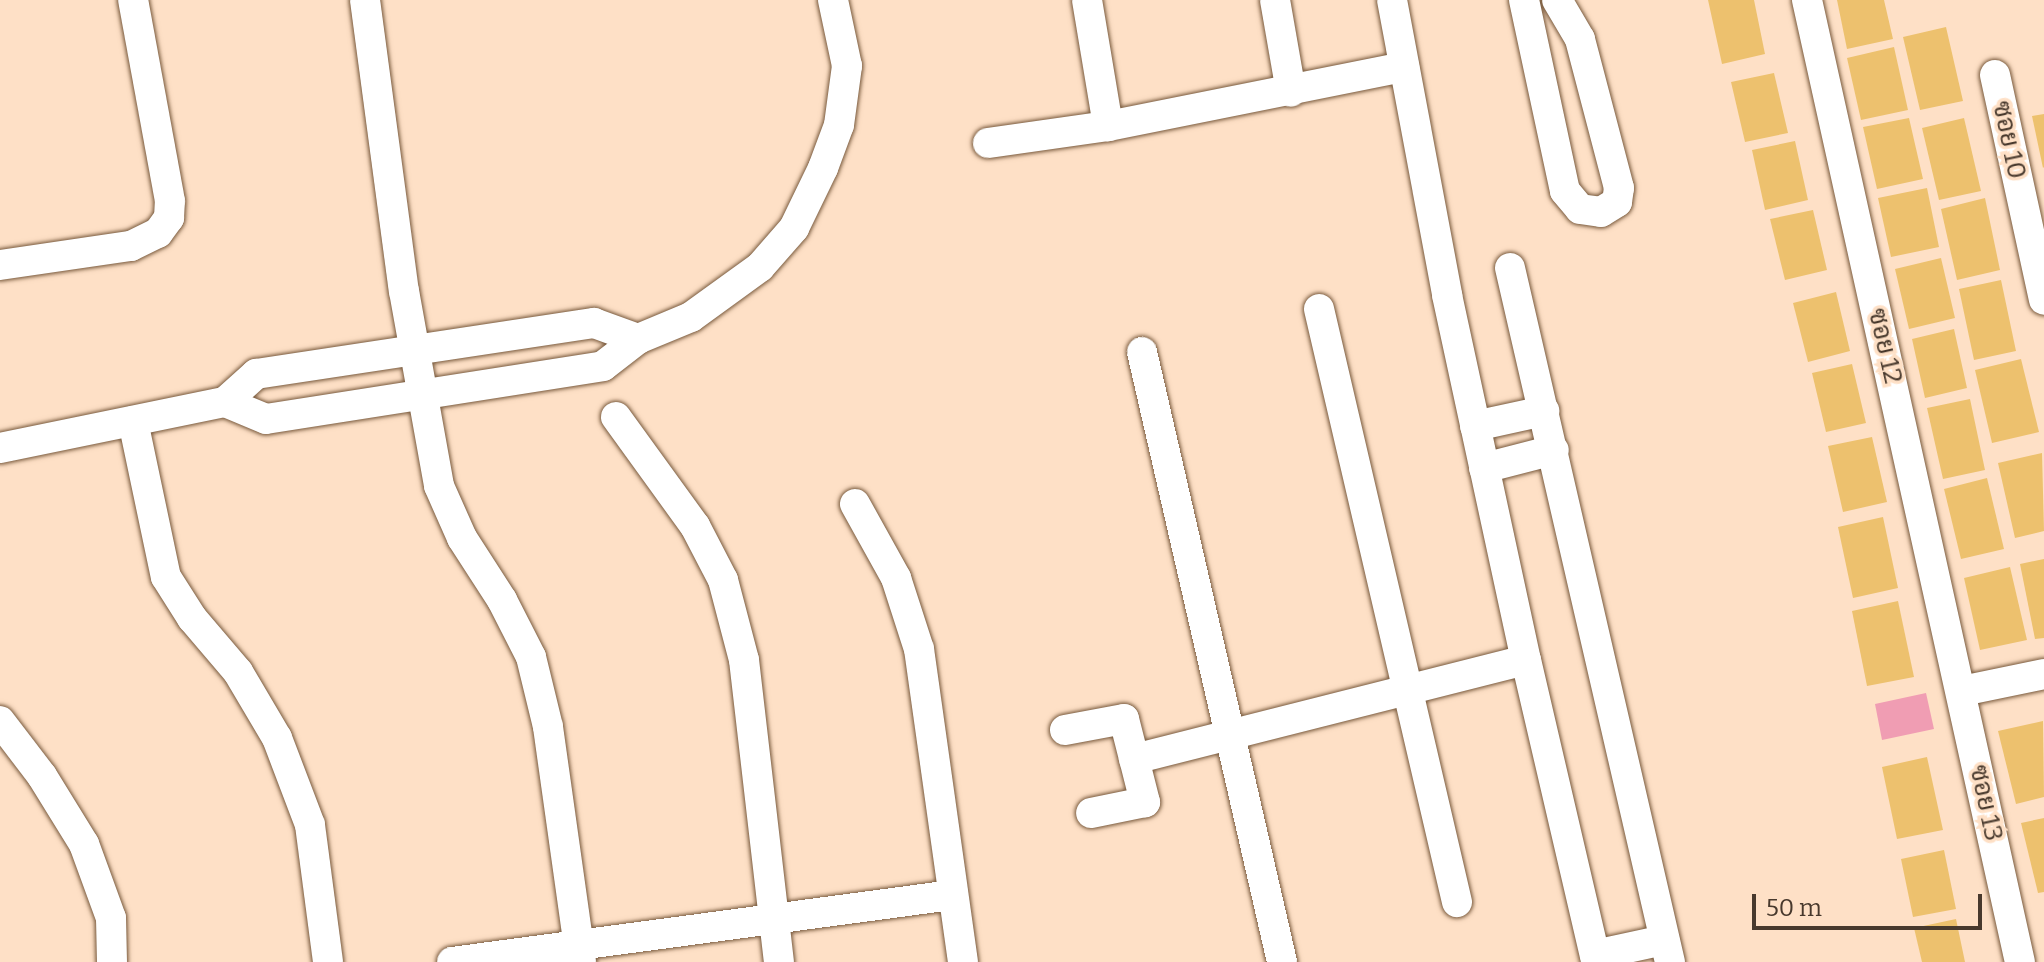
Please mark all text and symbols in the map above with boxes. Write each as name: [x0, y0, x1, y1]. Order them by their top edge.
street label: ซอย 10: [1986, 98, 2032, 182]
street label: ซอย 12: [1861, 305, 1909, 387]
street label: ซอย 13: [1963, 762, 2009, 844]
scale bar: [1756, 878, 1986, 928]
text: 50 m: [1766, 894, 1822, 922]

